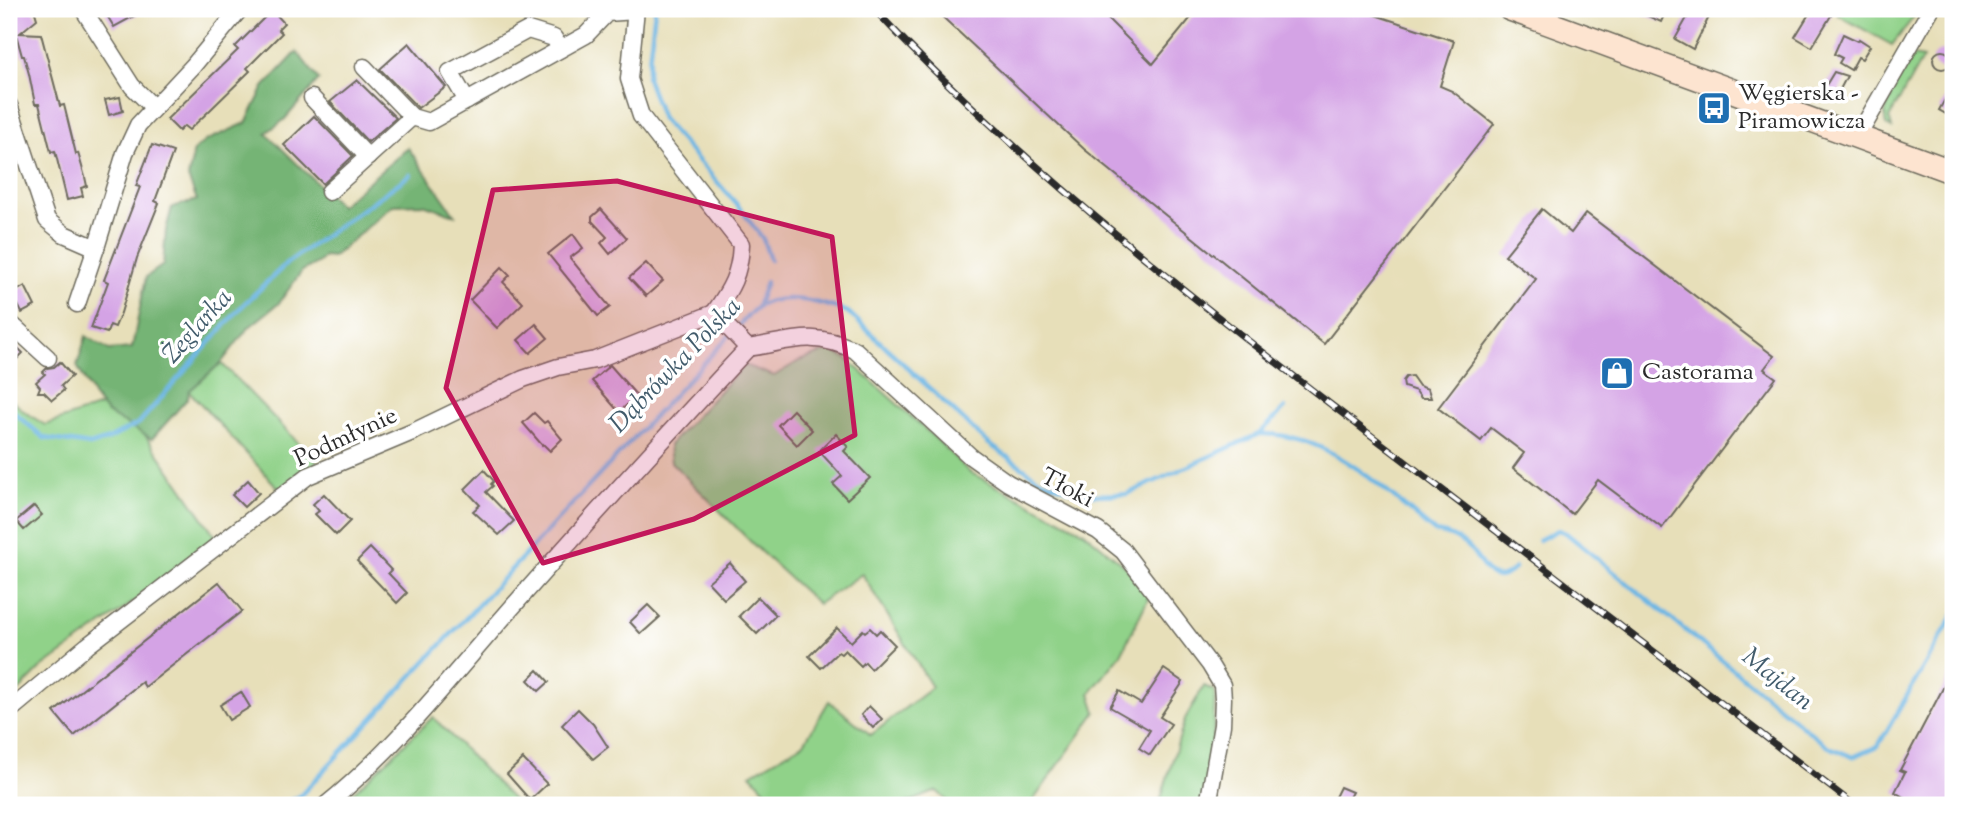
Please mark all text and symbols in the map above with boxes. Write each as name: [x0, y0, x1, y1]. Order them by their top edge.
place label: Węgierska - Piramowicza: [1738, 77, 1866, 139]
bus stop icon: Węgierska - Piramowicza: [1695, 89, 1733, 127]
water label: Żeglarka: [154, 281, 242, 373]
water label: Dąbrówka Polska: [601, 290, 751, 442]
shop icon: Castorama: [1598, 354, 1636, 392]
place label: Castorama: [1642, 356, 1754, 390]
street label: Podmłynie: [289, 399, 403, 477]
street label: Tłoki: [1034, 461, 1100, 517]
water label: Majdan: [1733, 640, 1821, 721]

